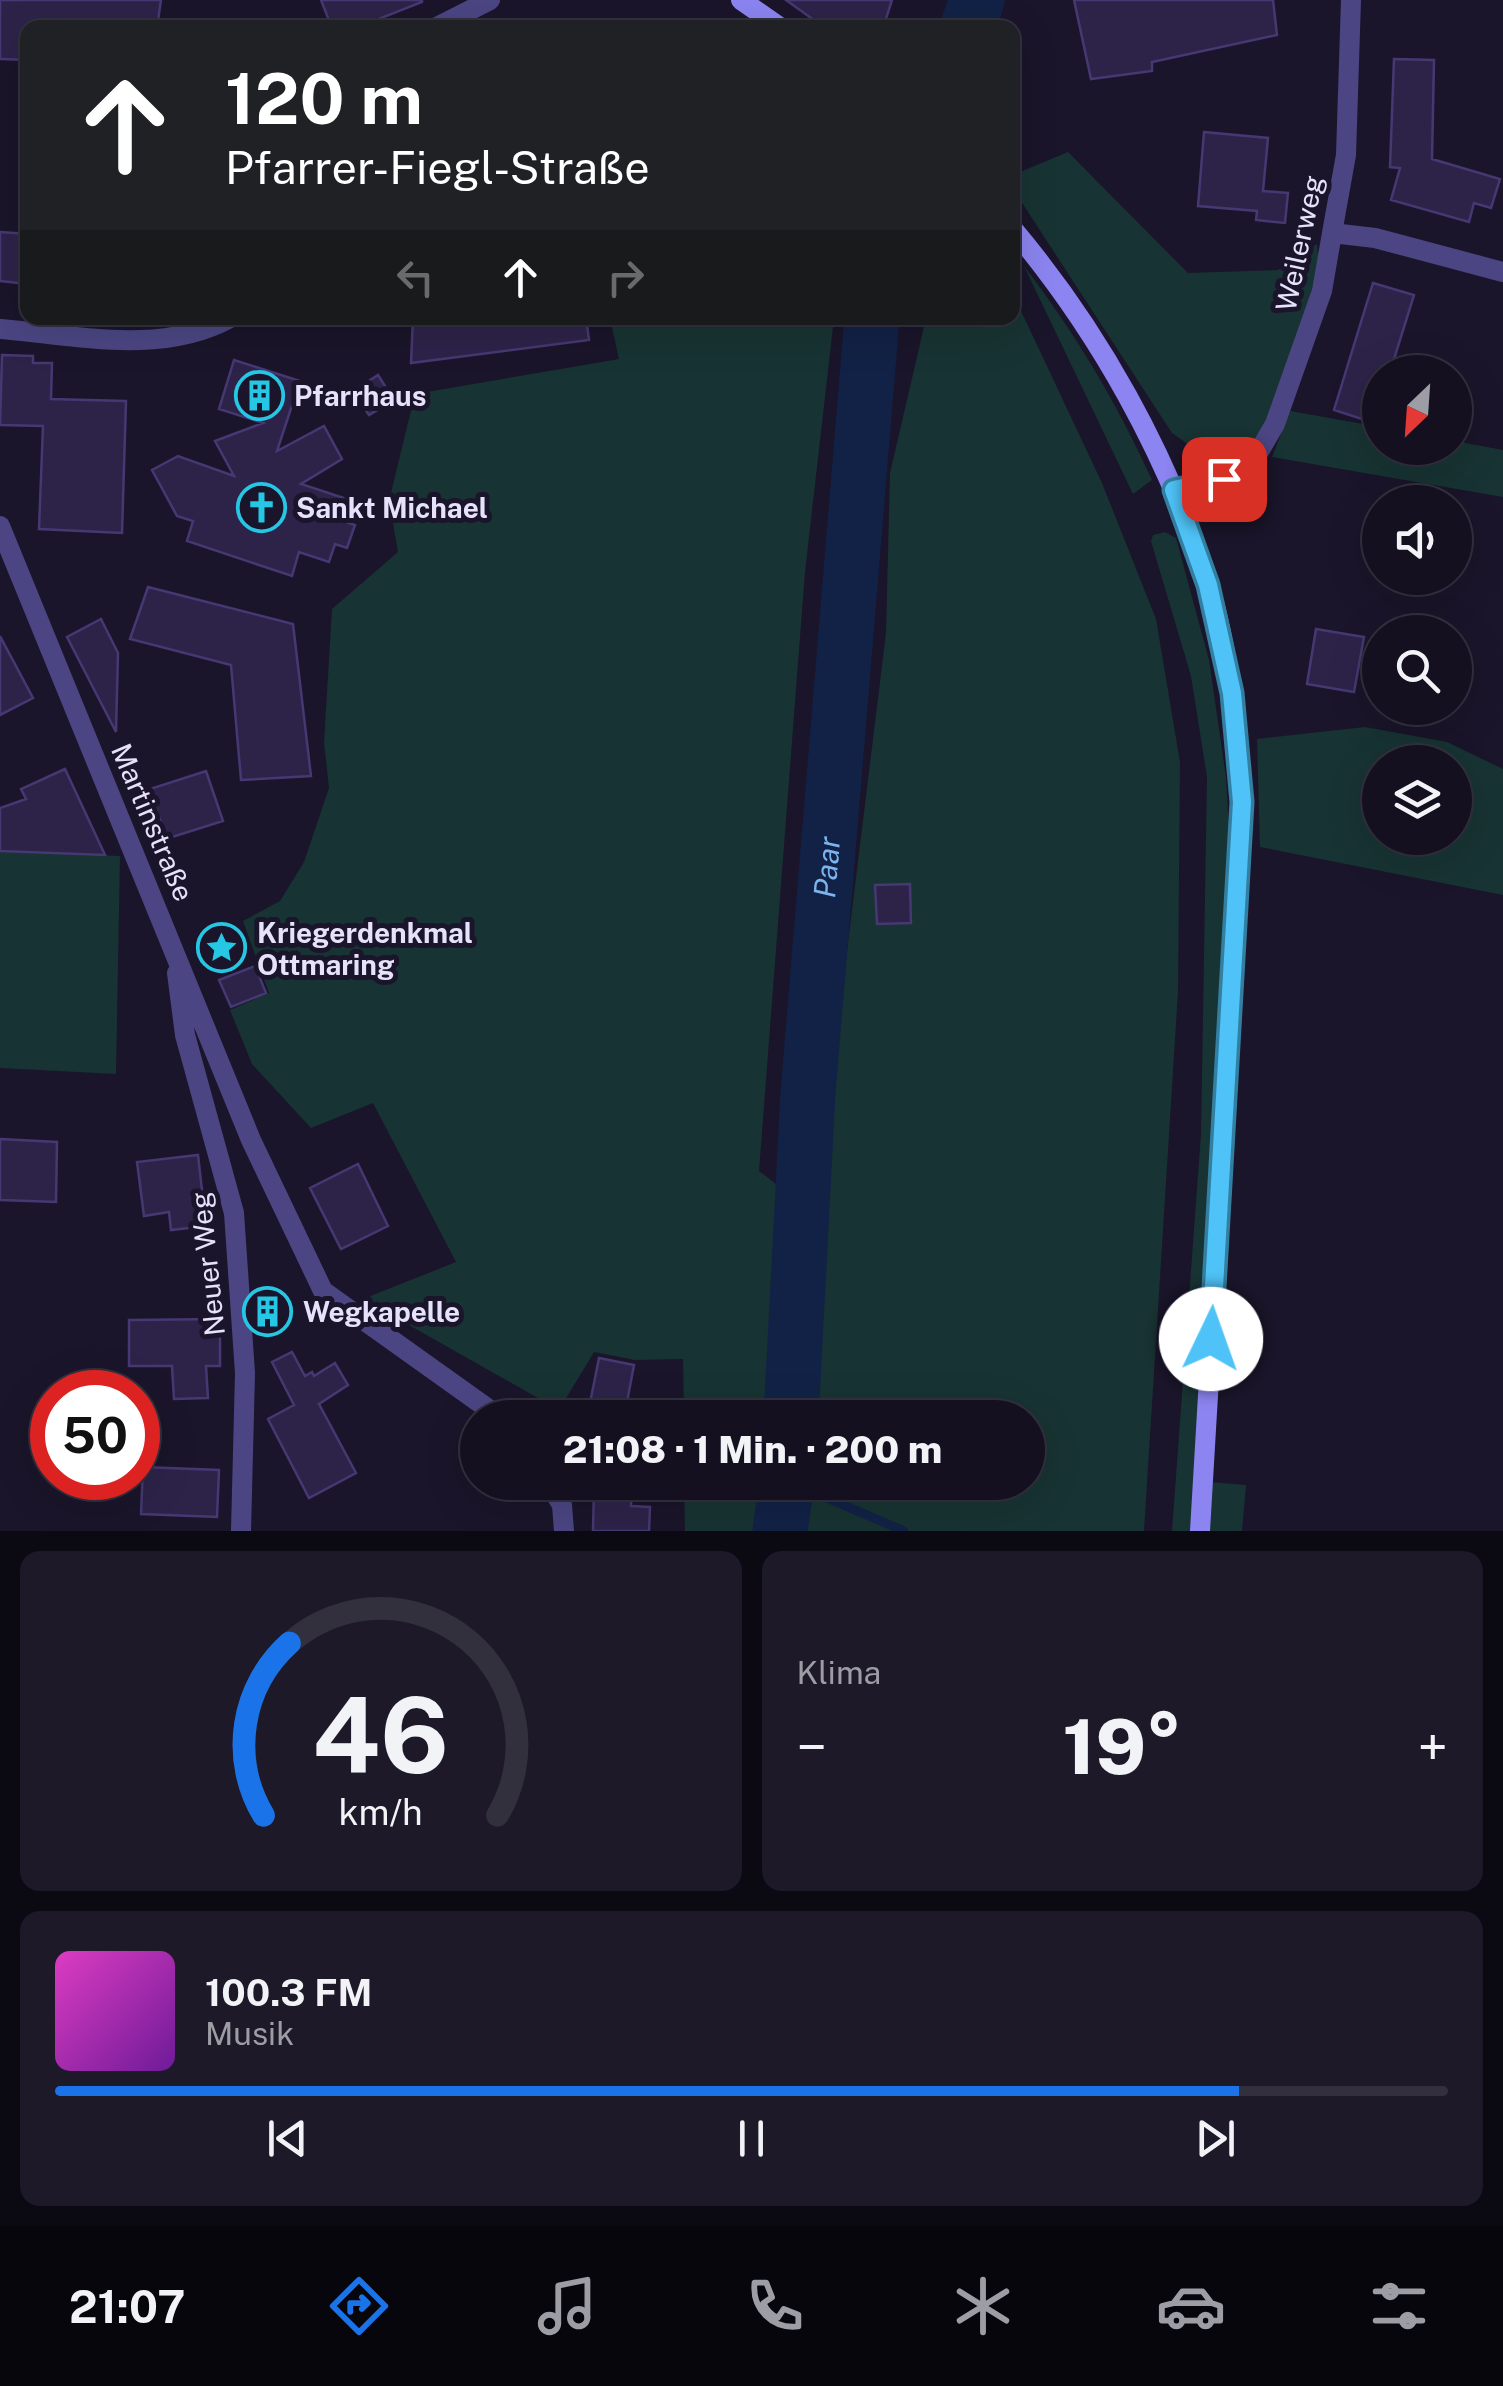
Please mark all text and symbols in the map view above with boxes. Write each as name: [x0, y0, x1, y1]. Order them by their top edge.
text: 120 m: [225, 57, 423, 140]
icon: ahead: [60, 60, 190, 190]
text: Pfarrer-Fiegl-Straße: [225, 141, 650, 194]
street label: Weilerweg: [1269, 172, 1329, 314]
icon: left: [388, 250, 443, 305]
icon: ahead: [493, 250, 548, 305]
icon: right: [598, 250, 653, 305]
north arrow: [1362, 355, 1472, 465]
map controls: [1362, 355, 1472, 855]
building icon: Pfarrhaus: [233, 369, 285, 421]
place label: Pfarrhaus: [294, 379, 426, 412]
pin: [1182, 437, 1267, 522]
icon: arrive: [1197, 452, 1252, 507]
church icon: Sankt Michael: [235, 481, 287, 533]
button: sound: [1362, 485, 1472, 595]
place label: Sankt Michael: [296, 491, 488, 524]
button: search: [1362, 615, 1472, 725]
street label: Martinstraße: [105, 738, 201, 906]
button: layers: [1362, 745, 1472, 855]
water label: Paar: [806, 834, 847, 899]
place label: Kriegerdenkmal Ottmaring: [257, 916, 473, 981]
place icon: Kriegerdenkmal Ottmaring: [196, 922, 248, 974]
street label: Neuer Weg: [183, 1190, 231, 1338]
building icon: Wegkapelle: [242, 1285, 294, 1337]
position arrow: [1159, 1287, 1263, 1391]
place label: Wegkapelle: [303, 1295, 460, 1328]
speed limit sign: 50: [30, 1370, 160, 1500]
text: 21:08 · 1 Min. · 200 m: [563, 1427, 942, 1472]
text: Klima: [797, 1654, 881, 1691]
text: 46: [312, 1674, 449, 1796]
text: 19°: [1063, 1703, 1182, 1791]
text: −: [797, 1715, 827, 1779]
text: +: [1418, 1715, 1448, 1779]
text: km/h: [339, 1791, 423, 1833]
text: 100.3 FM: [205, 1970, 372, 2015]
text: Musik: [205, 2015, 294, 2052]
icon: previous: [260, 2111, 315, 2166]
icon: pause: [724, 2111, 779, 2166]
icon: next: [1188, 2111, 1243, 2166]
icon: directions: [324, 2271, 394, 2341]
icon: music: [532, 2271, 602, 2341]
icon: phone: [740, 2271, 810, 2341]
icon: climate: [948, 2271, 1018, 2341]
icon: car: [1156, 2271, 1226, 2341]
icon: filters: [1364, 2271, 1434, 2341]
text: 21:07: [69, 2280, 185, 2333]

